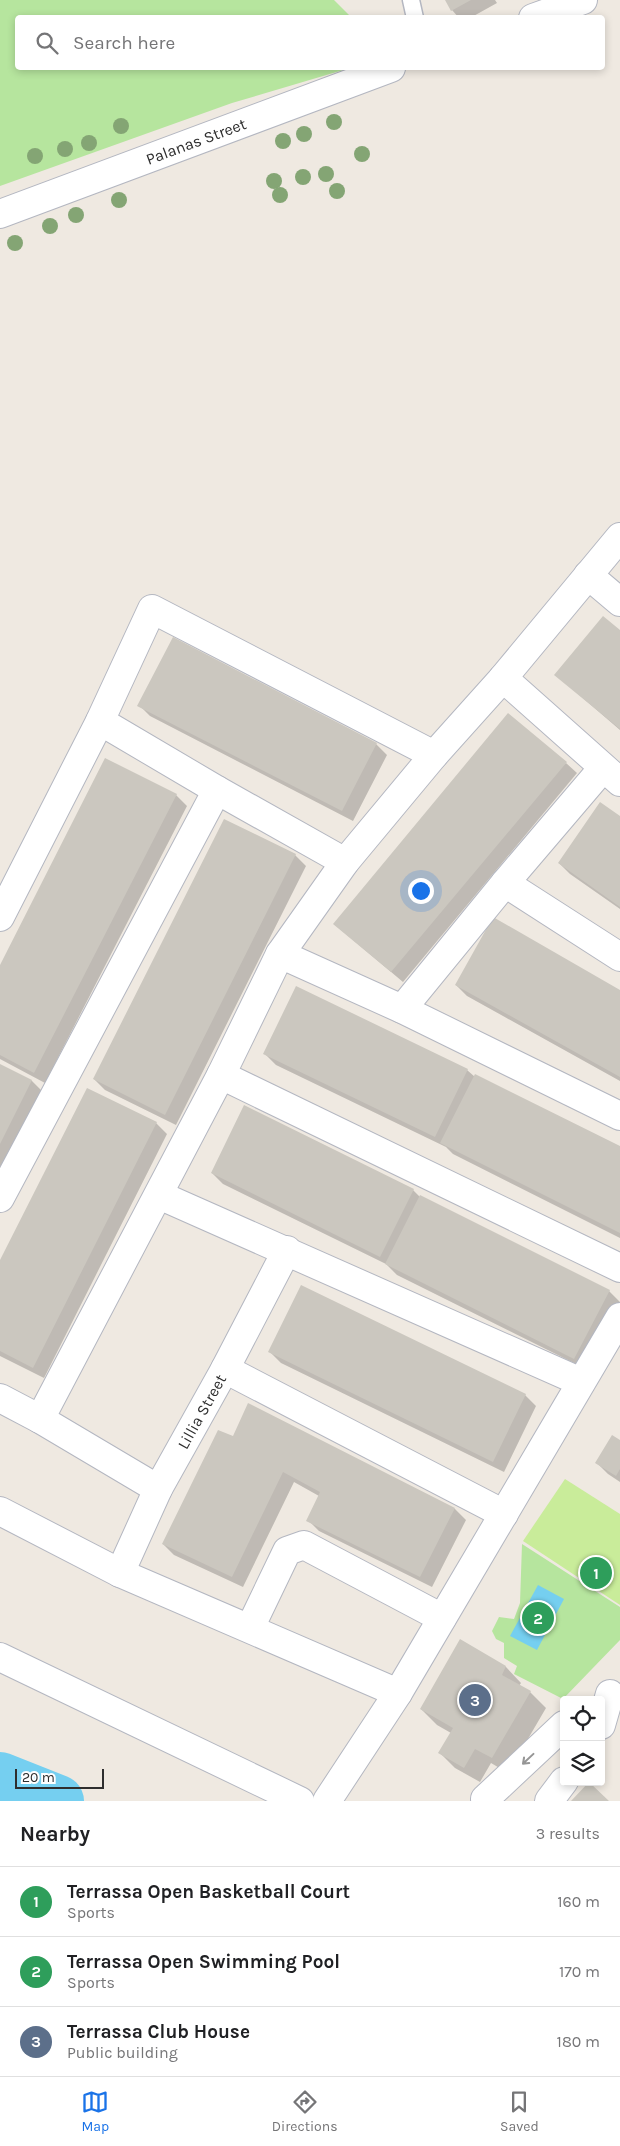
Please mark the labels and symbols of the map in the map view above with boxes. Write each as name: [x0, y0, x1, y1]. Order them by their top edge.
street label: Palanas Street: [143, 114, 249, 168]
your location: [408, 878, 434, 904]
street label: Lillia Street: [173, 1371, 230, 1452]
pin: 1: [580, 1554, 612, 1592]
pin: 2: [522, 1599, 554, 1637]
pin: 3: [459, 1681, 491, 1719]
one-way arrow: [522, 1753, 534, 1765]
scale bar: [15, 1766, 104, 1789]

